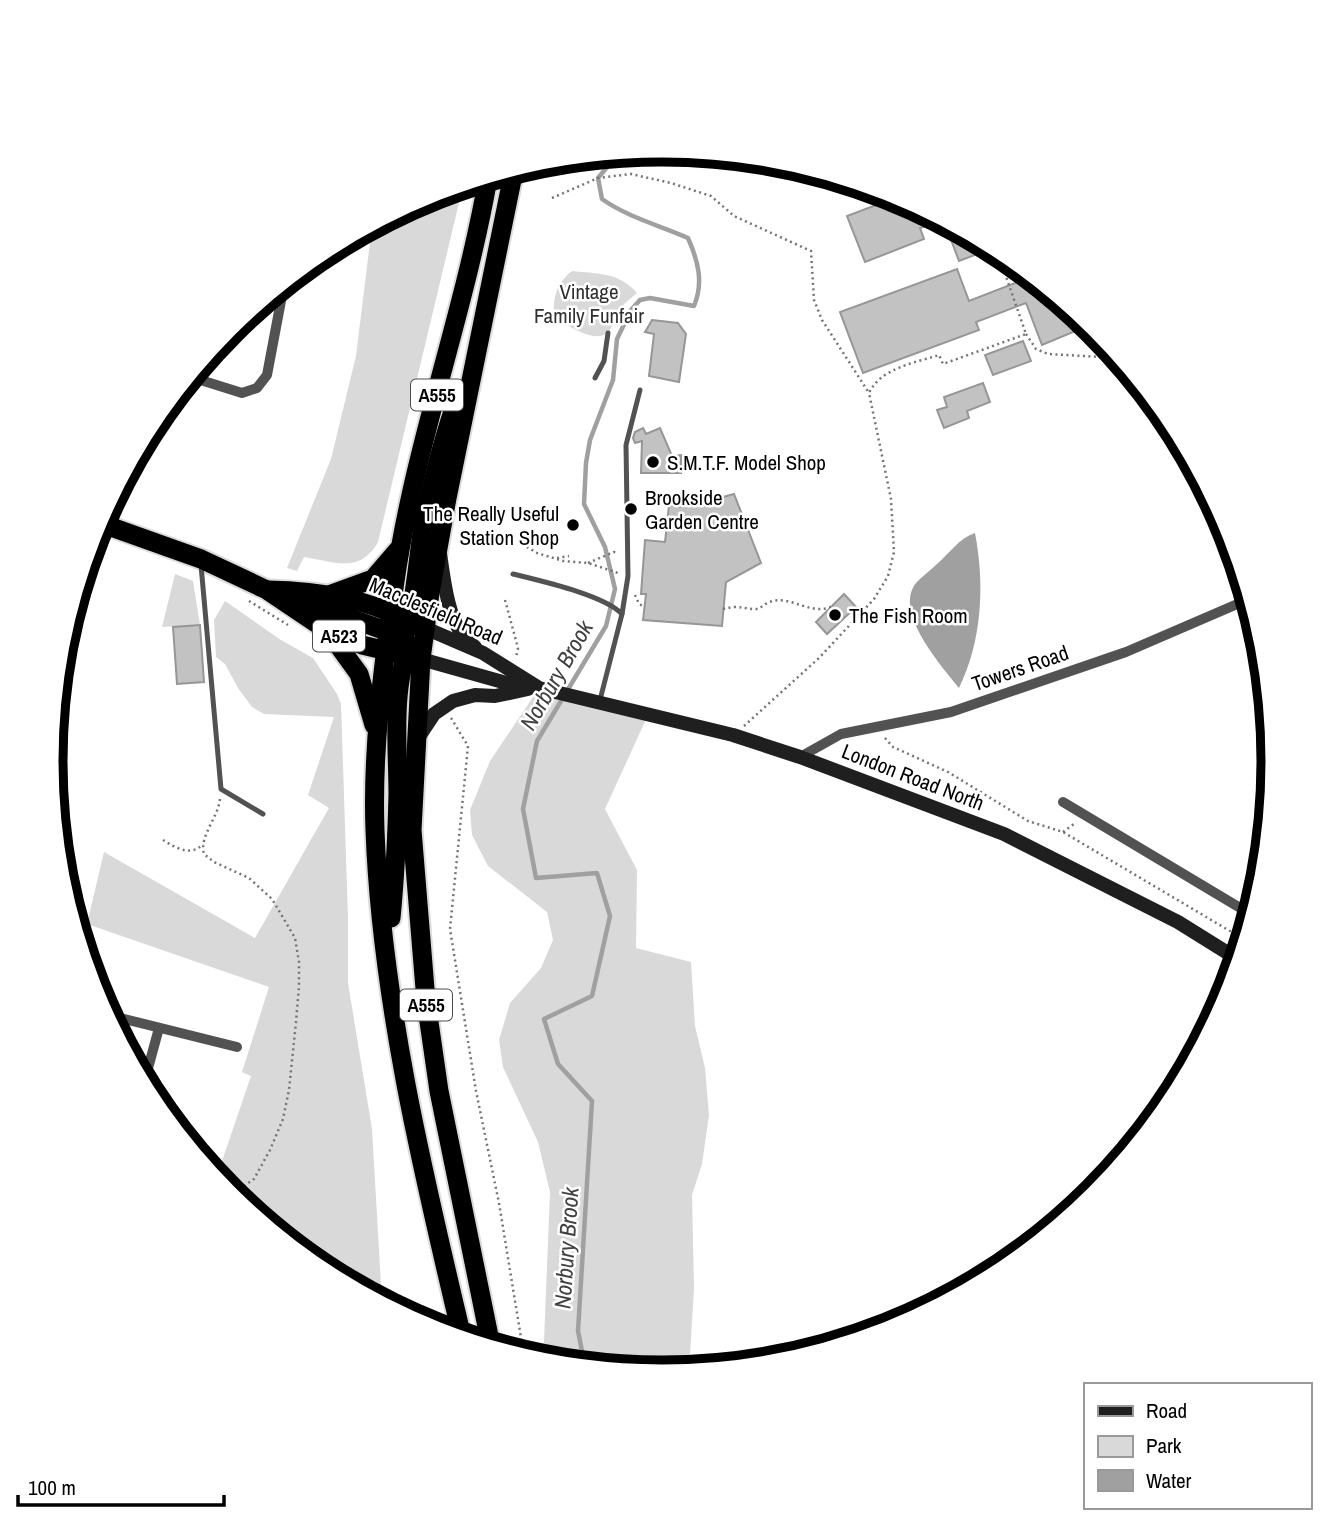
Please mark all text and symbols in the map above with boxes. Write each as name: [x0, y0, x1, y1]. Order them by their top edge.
park label: Vintage Family Funfair: [534, 277, 644, 330]
road number: A555: [411, 380, 463, 410]
place label: S.M.T.F. Model Shop: [667, 448, 826, 477]
marker: S.M.T.F. Model Shop: [645, 454, 661, 470]
place label: Brookside Garden Centre: [645, 483, 759, 536]
place label: The Really Useful Station Shop: [423, 499, 559, 552]
marker: Brookside Garden Centre: [623, 501, 639, 517]
marker: The Really Useful Station Shop: [565, 517, 581, 533]
street label: Macclesfield Road: [365, 570, 507, 652]
place label: The Fish Room: [849, 601, 968, 630]
marker: The Fish Room: [827, 607, 843, 623]
water label: Norbury Brook: [512, 613, 601, 735]
road number: A523: [313, 621, 365, 652]
street label: Towers Road: [968, 638, 1072, 698]
street label: London Road North: [838, 737, 988, 817]
road number: A555: [400, 990, 452, 1021]
water label: Norbury Brook: [546, 1185, 586, 1310]
legend: [1084, 1383, 1311, 1509]
text: Road: [1146, 1396, 1187, 1425]
text: Park: [1146, 1431, 1182, 1460]
scale bar: [18, 1464, 224, 1508]
text: Water: [1146, 1466, 1192, 1495]
text: 100 m: [28, 1473, 76, 1502]

